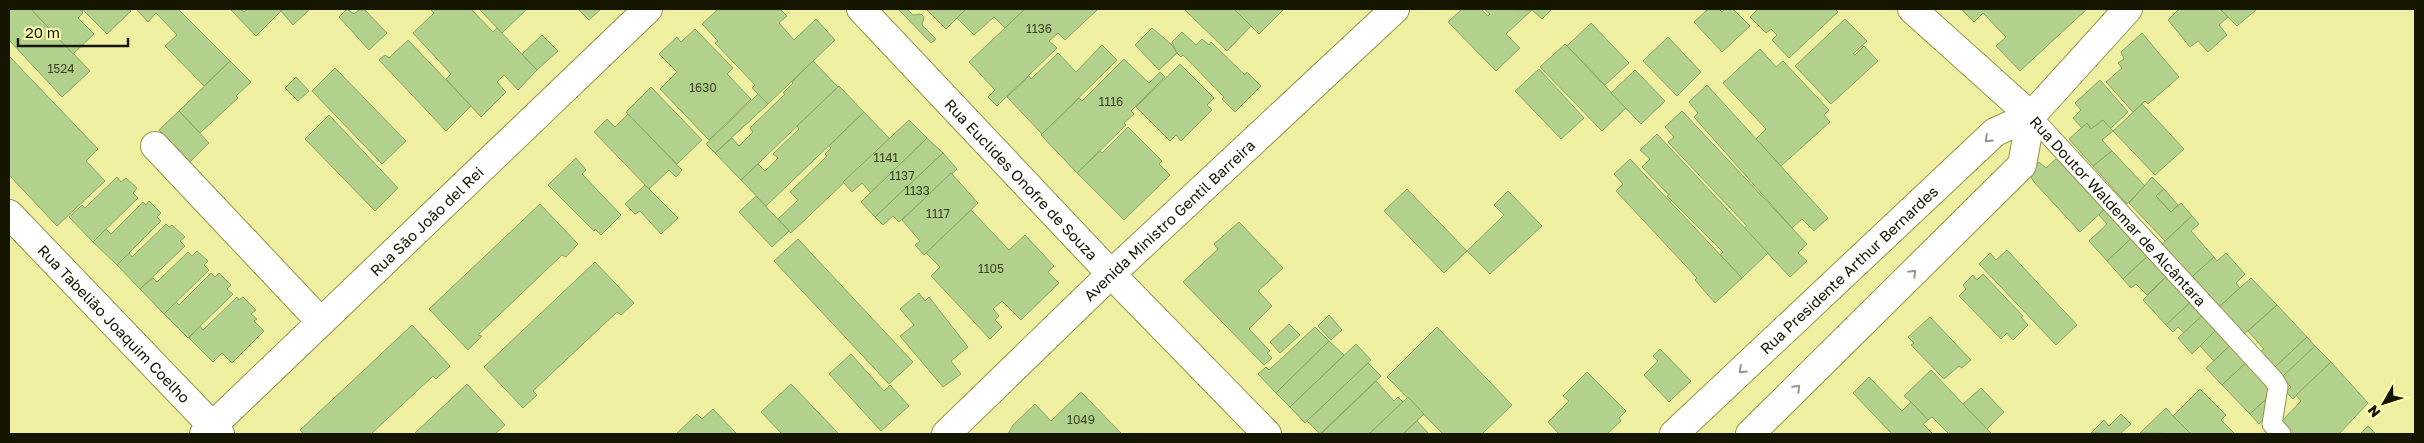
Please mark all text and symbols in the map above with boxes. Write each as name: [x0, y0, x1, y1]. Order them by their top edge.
scale bar: [18, 15, 128, 47]
house number: 1136: [1026, 21, 1052, 36]
text: 20 m: [25, 23, 60, 41]
house number: 1524: [47, 61, 75, 76]
house number: 1630: [689, 80, 717, 95]
house number: 1116: [1099, 94, 1123, 109]
street label: Rua Euclides Onofre de Souza: [941, 95, 1102, 263]
street label: Rua Doutor Waldemar de Alcântara: [2027, 112, 2210, 309]
one-way arrow: [1985, 133, 1994, 142]
street label: Avenida Ministro Gentil Barreira: [1080, 136, 1258, 305]
house number: 1141: [874, 150, 899, 165]
street label: Rua São João del Rei: [366, 163, 487, 279]
house number: 1137: [889, 168, 915, 183]
street label: Rua Presidente Arthur Bernardes: [1756, 182, 1941, 357]
house number: 1133: [904, 183, 930, 198]
house number: 1117: [926, 206, 950, 221]
street label: Rua Tabelião Joaquim Coelho: [34, 241, 194, 406]
house number: 1105: [978, 261, 1004, 276]
one-way arrow: [1907, 270, 1916, 279]
one-way arrow: [1739, 364, 1748, 373]
north arrow: [2359, 378, 2409, 428]
one-way arrow: [1791, 385, 1800, 394]
text: N: [2364, 402, 2383, 421]
house number: 1049: [1067, 412, 1095, 427]

